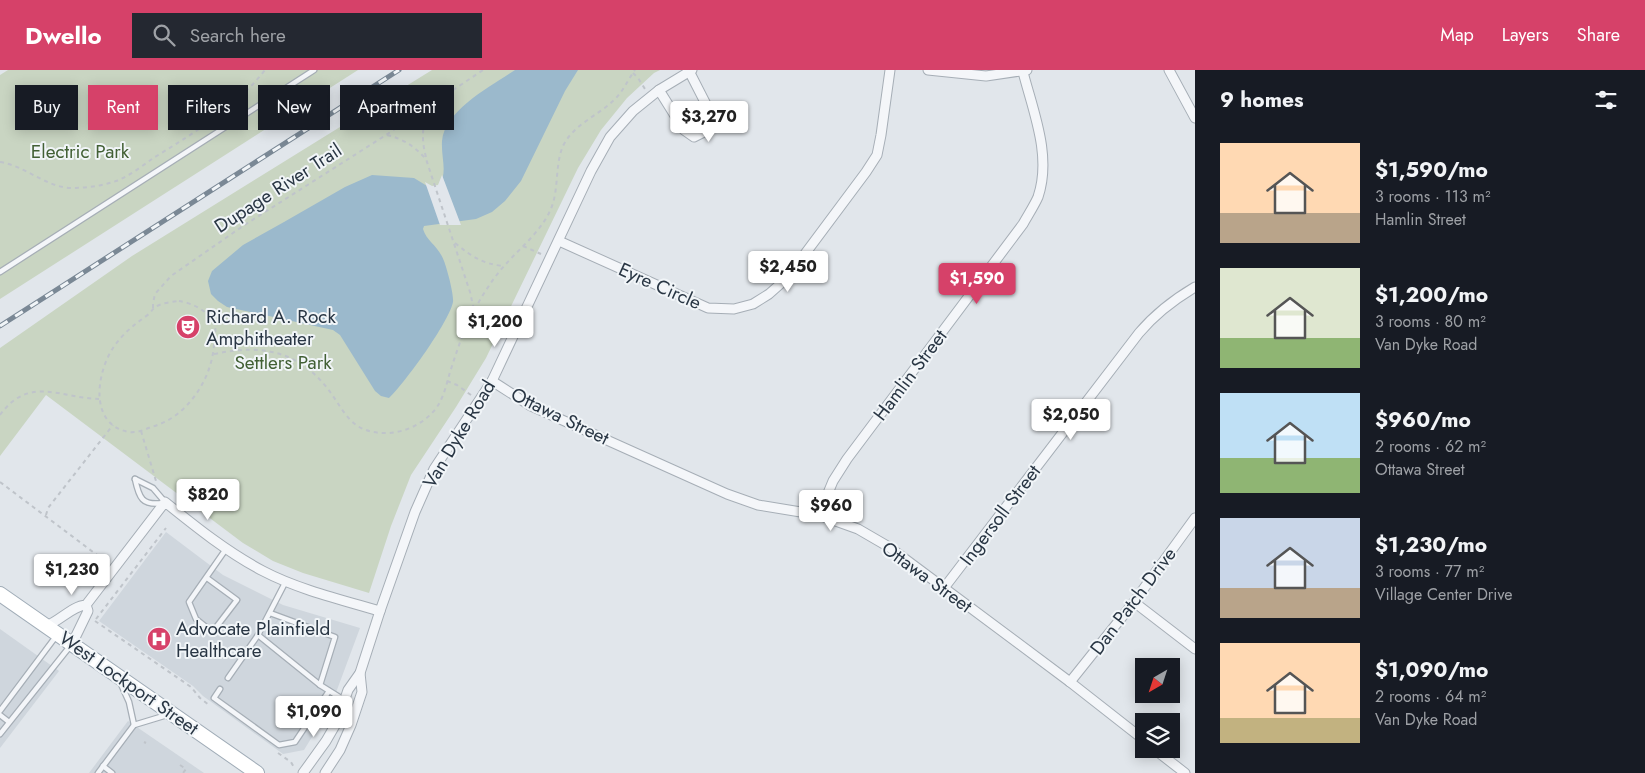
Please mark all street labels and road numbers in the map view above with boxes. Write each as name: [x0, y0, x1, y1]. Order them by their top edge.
street label: Dupage River Trail: [209, 137, 347, 239]
street label: Eyre Circle: [614, 256, 706, 316]
street label: Hamlin Street: [867, 323, 953, 426]
street label: Van Dyke Road: [416, 375, 502, 493]
street label: Ottawa Street: [506, 381, 614, 452]
street label: Ingersoll Street: [953, 459, 1047, 571]
street label: Ottawa Street: [876, 535, 978, 619]
street label: Dan Patch Drive: [1084, 541, 1183, 660]
street label: West Lockport Street: [54, 625, 205, 742]

